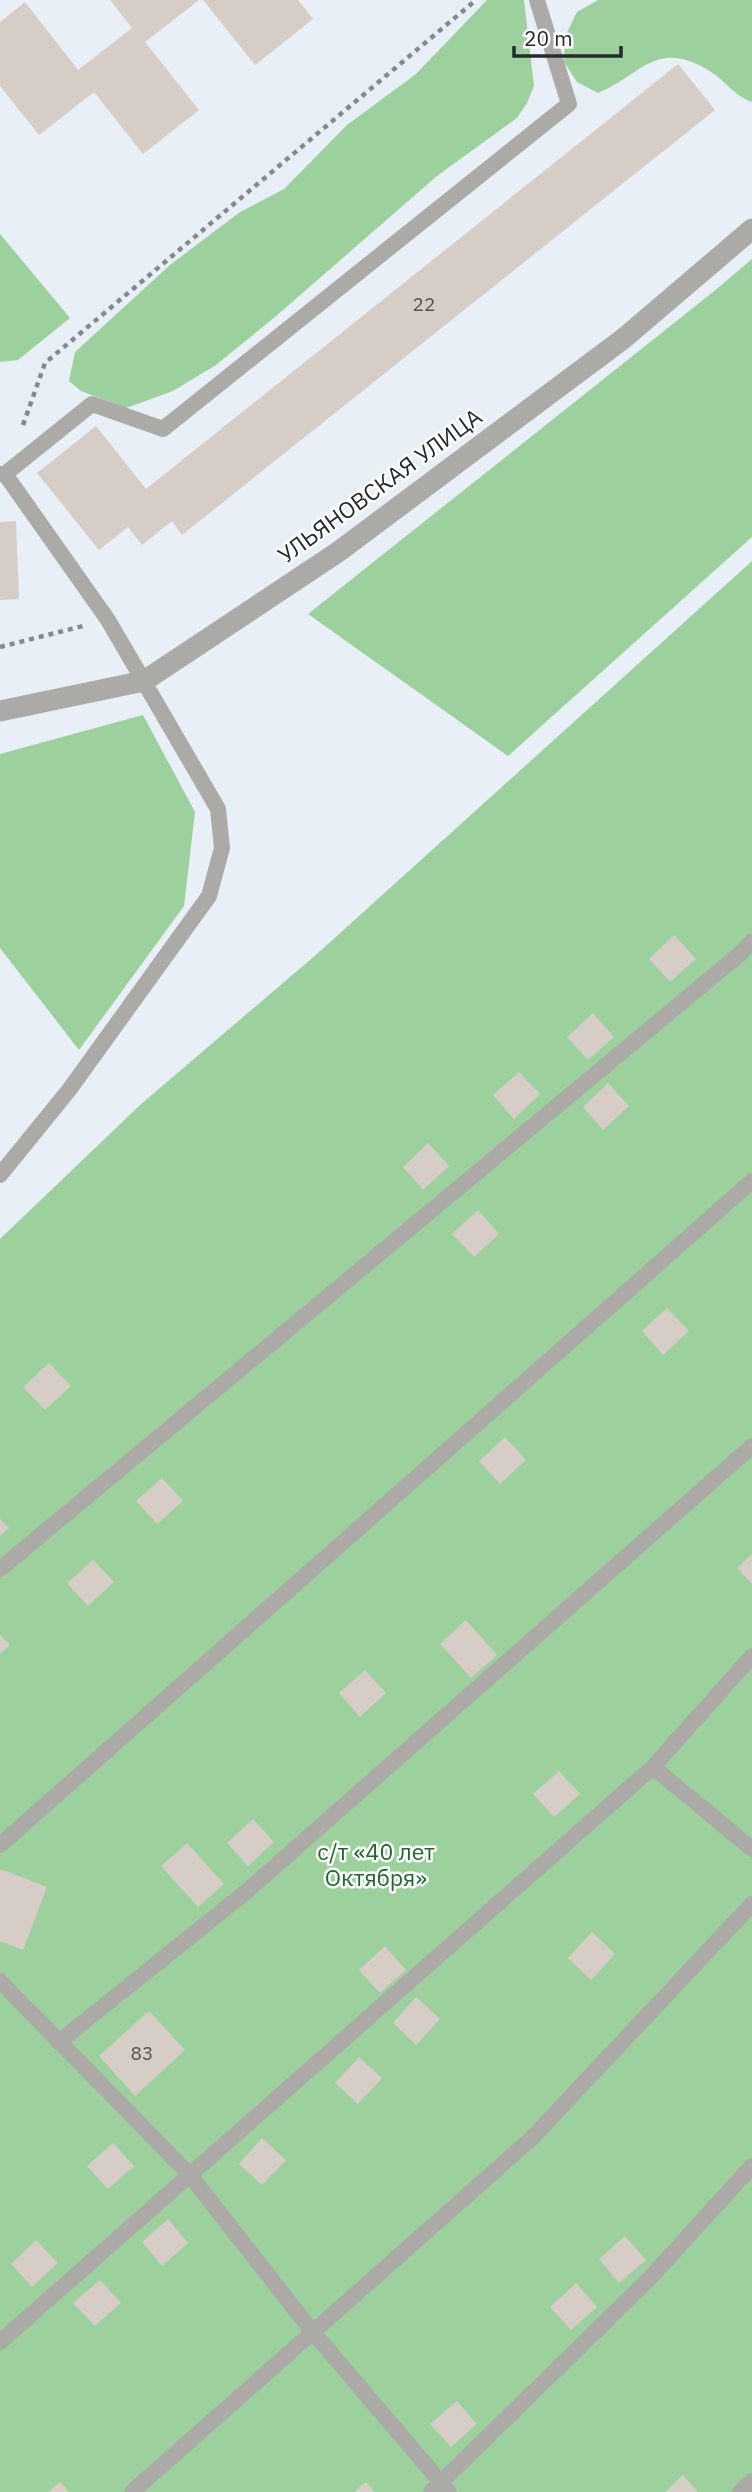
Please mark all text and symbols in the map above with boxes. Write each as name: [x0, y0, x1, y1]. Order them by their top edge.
scale bar: [514, 14, 621, 58]
text: 20 m: [524, 24, 573, 52]
house number: 22: [413, 292, 435, 316]
street label: УЛЬЯНОВСКАЯ УЛИЦА: [271, 401, 488, 569]
park label: с/т «40 лет Октября»: [317, 1836, 435, 1892]
house number: 83: [131, 2041, 153, 2065]

